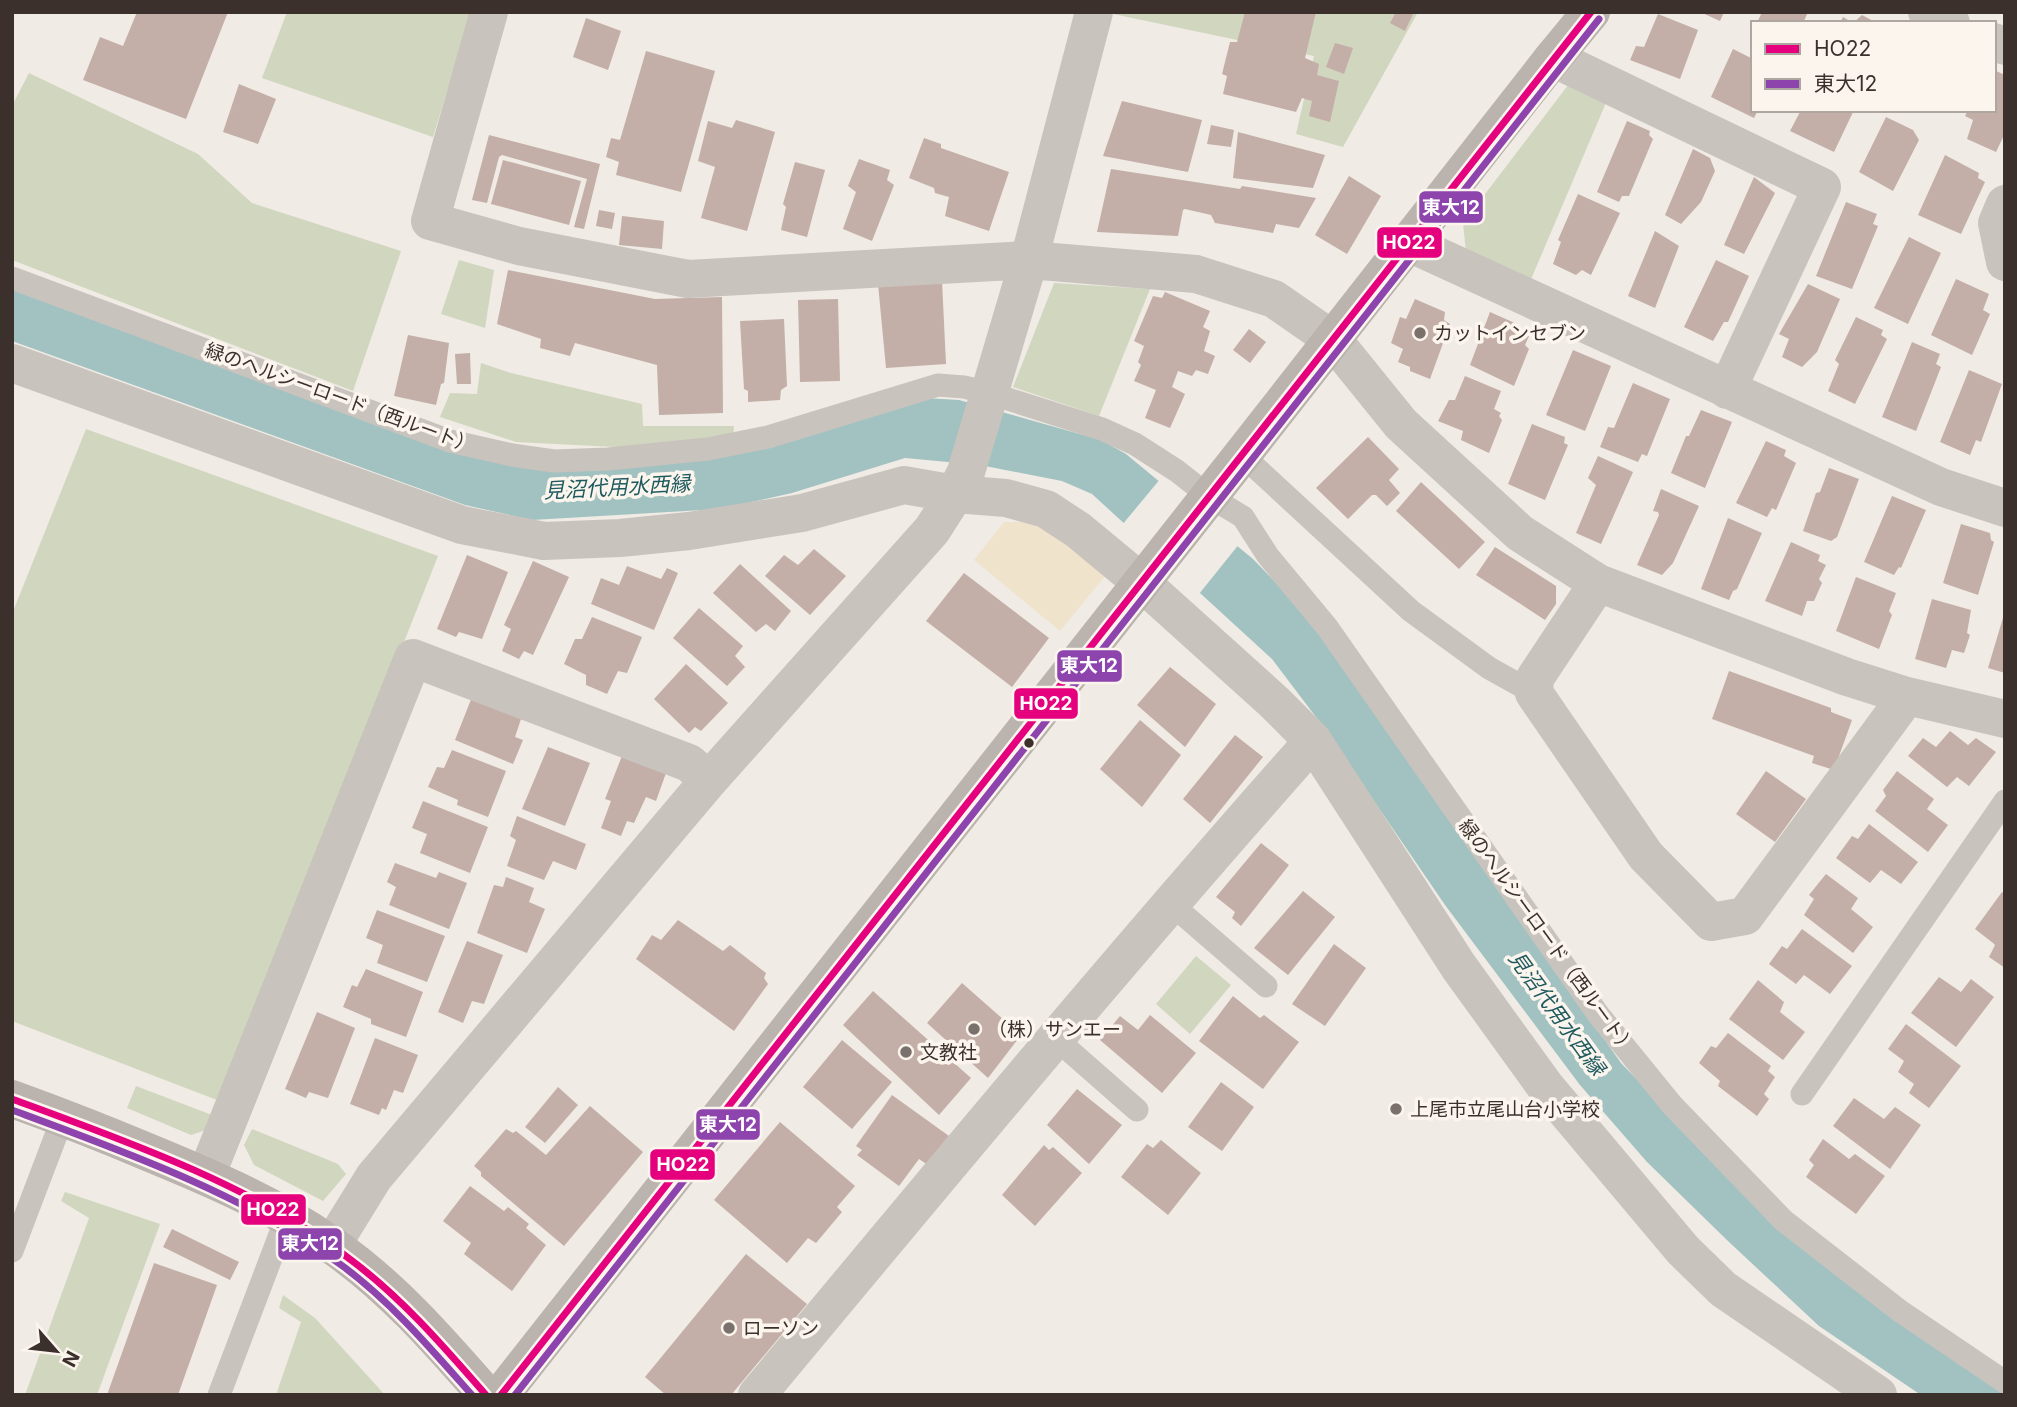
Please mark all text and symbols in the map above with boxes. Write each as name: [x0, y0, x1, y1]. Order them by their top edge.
legend: [1751, 21, 1996, 112]
text: HO22: [1814, 36, 1871, 61]
text: 東大12: [1814, 71, 1877, 96]
line badge: 東大12: [1418, 190, 1484, 224]
text: 東大12: [1422, 196, 1480, 219]
line badge: HO22: [1376, 226, 1443, 259]
text: HO22: [1383, 231, 1435, 254]
place label: カットインセブン: [1434, 322, 1586, 345]
marker: カットインセブン: [1412, 325, 1428, 341]
street label: 緑のヘルシーロード（西ルート）: [202, 338, 478, 458]
water label: 見沼代用水西縁: [543, 471, 693, 503]
line badge: 東大12: [1056, 649, 1123, 683]
text: 東大12: [1060, 654, 1118, 677]
line badge: HO22: [1013, 687, 1079, 720]
text: HO22: [1020, 692, 1072, 715]
unlabelled marker: [1022, 736, 1036, 750]
street label: 緑のヘルシーロード（西ルート）: [1454, 815, 1640, 1059]
water label: 見沼代用水西縁: [1504, 946, 1611, 1081]
place label: （株）サンエー: [988, 1018, 1121, 1041]
marker: （株）サンエー: [966, 1021, 982, 1037]
place label: 文教社: [920, 1041, 977, 1064]
marker: 文教社: [898, 1044, 914, 1060]
place label: 上尾市立尾山台小学校: [1410, 1098, 1600, 1121]
marker: 上尾市立尾山台小学校: [1388, 1101, 1404, 1117]
line badge: 東大12: [695, 1108, 761, 1141]
text: 東大12: [699, 1113, 757, 1136]
line badge: HO22: [649, 1148, 716, 1181]
text: HO22: [657, 1153, 709, 1176]
line badge: HO22: [240, 1193, 307, 1226]
text: HO22: [247, 1198, 299, 1221]
line badge: 東大12: [277, 1227, 343, 1261]
text: 東大12: [281, 1232, 339, 1255]
north arrow: [21, 1316, 91, 1386]
place label: ローソン: [743, 1317, 819, 1340]
marker: ローソン: [721, 1320, 737, 1336]
text: N: [57, 1347, 84, 1371]

